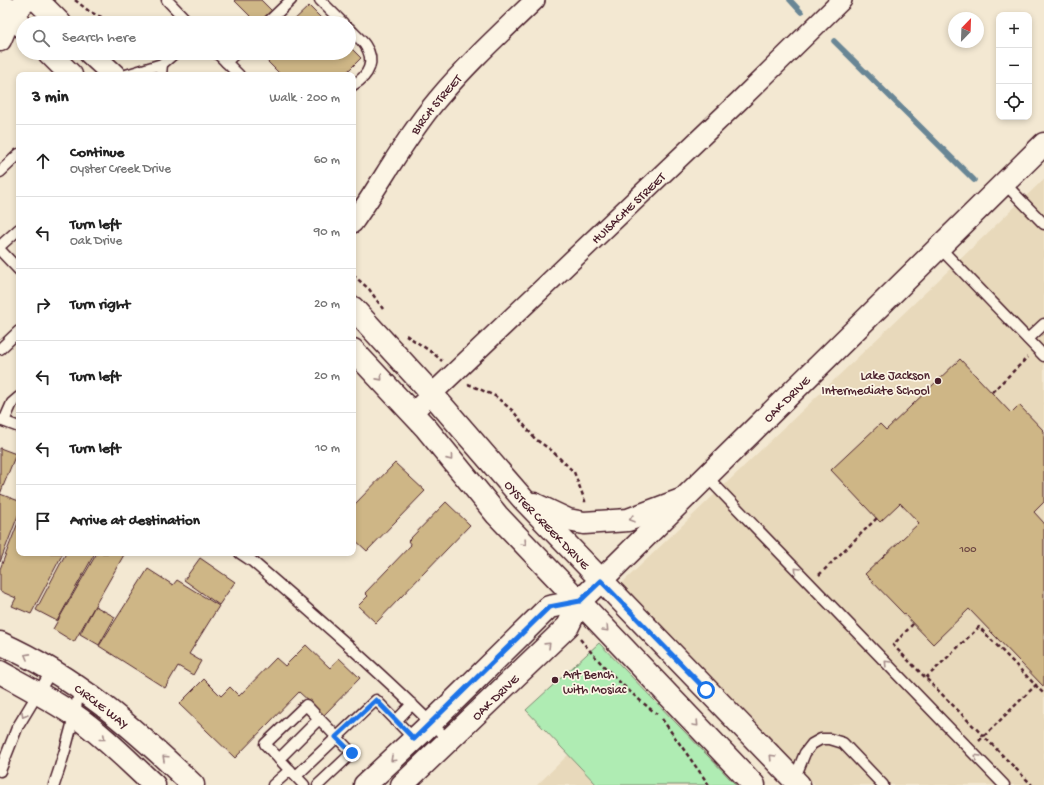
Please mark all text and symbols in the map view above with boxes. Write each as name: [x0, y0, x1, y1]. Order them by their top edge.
north arrow: [948, 12, 984, 48]
map controls: [996, 12, 1032, 120]
button: +: [996, 12, 1032, 48]
search box: [16, 16, 356, 60]
icon: search: [30, 27, 52, 49]
text: Search here: [62, 29, 136, 47]
button: −: [996, 48, 1032, 84]
street label: BIRCH STREET: [408, 71, 467, 139]
button: locate: [996, 84, 1032, 120]
text: 3 min: [32, 88, 69, 108]
text: Walk · 200 m: [269, 91, 340, 106]
text: Continue: [70, 144, 124, 162]
icon: ahead: [32, 150, 54, 172]
text: 60 m: [314, 153, 340, 168]
text: Oyster Creek Drive: [70, 162, 171, 177]
street label: HUISACHE STREET: [589, 170, 670, 248]
text: Turn left: [70, 216, 121, 234]
icon: left: [32, 222, 54, 244]
text: 90 m: [314, 225, 340, 240]
text: Oak Drive: [70, 234, 122, 249]
icon: right: [32, 294, 54, 316]
text: Turn right: [70, 296, 130, 314]
text: 20 m: [314, 297, 340, 312]
icon: left: [32, 366, 54, 388]
text: Turn left: [70, 368, 121, 386]
text: 20 m: [314, 369, 340, 384]
place label: Lake Jackson Intermediate School: [822, 369, 931, 399]
one-way arrow: [375, 373, 383, 381]
street label: OAK DRIVE: [761, 373, 815, 426]
marker: Lake Jackson Intermediate School: [933, 376, 943, 386]
icon: left: [32, 438, 54, 460]
text: Turn left: [70, 440, 121, 458]
text: 10 m: [315, 441, 340, 456]
one-way arrow: [446, 454, 453, 461]
street label: OYSTER CREEK DRIVE: [500, 478, 592, 574]
icon: arrive: [32, 510, 54, 532]
text: Arrive at destination: [70, 512, 200, 530]
one-way arrow: [628, 514, 635, 523]
one-way arrow: [519, 538, 527, 546]
house number: 100: [959, 544, 976, 556]
one-way arrow: [794, 567, 802, 575]
one-way arrow: [602, 624, 609, 632]
one-way arrow: [543, 642, 551, 650]
one-way arrow: [24, 654, 31, 661]
one-way arrow: [884, 660, 892, 668]
place label: Art Bench with Mosiac: [563, 668, 627, 698]
street label: OAK DRIVE: [469, 672, 523, 724]
marker: Art Bench with Mosiac: [550, 675, 560, 685]
route start: [697, 681, 715, 699]
street label: CIRCLE WAY: [71, 682, 131, 733]
one-way arrow: [22, 711, 29, 718]
one-way arrow: [691, 719, 699, 727]
one-way arrow: [99, 734, 106, 741]
route end: [343, 744, 361, 762]
one-way arrow: [390, 754, 398, 762]
one-way arrow: [769, 754, 776, 762]
one-way arrow: [974, 754, 982, 762]
one-way arrow: [162, 756, 170, 763]

